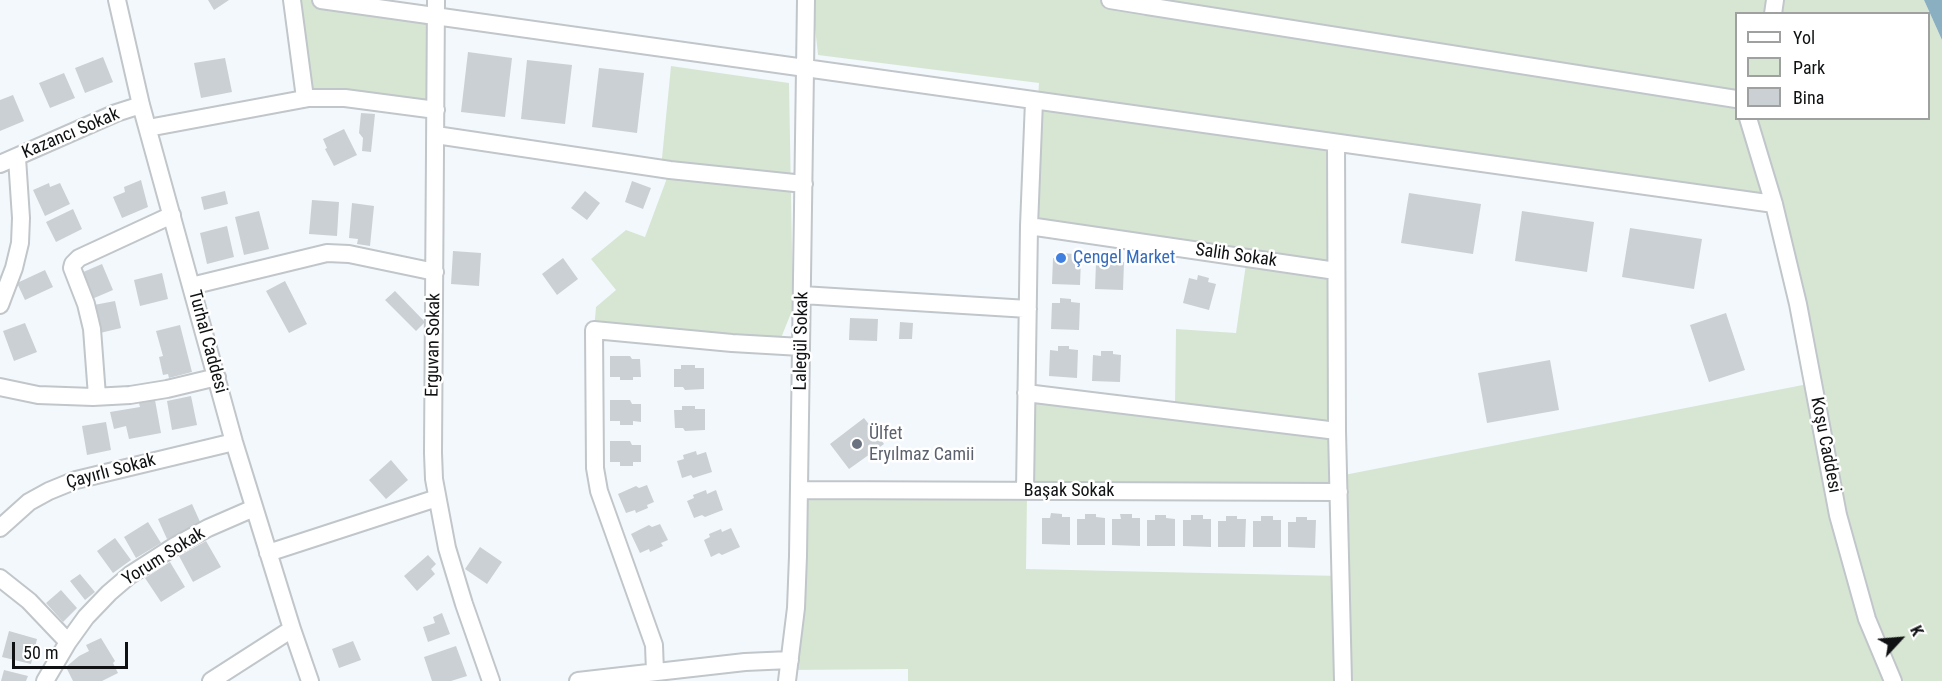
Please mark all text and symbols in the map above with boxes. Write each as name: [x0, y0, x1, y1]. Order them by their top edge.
legend: [1735, 12, 1930, 120]
text: Yol: [1793, 27, 1815, 48]
text: Park: [1793, 57, 1825, 78]
text: Bina: [1793, 87, 1824, 108]
street label: Kazancı Sokak: [19, 104, 123, 164]
street label: Salih Sokak: [1194, 240, 1278, 272]
place label: Çengel Market: [1073, 247, 1175, 269]
marker: Çengel Market: [1054, 251, 1068, 265]
street label: Turhal Caddesi: [183, 288, 231, 396]
street label: Lalegül Sokak: [790, 291, 814, 391]
street label: Erguvan Sokak: [422, 293, 446, 397]
street label: Koşu Caddesi: [1805, 395, 1845, 495]
place label: Ülfet Eryılmaz Camii: [869, 423, 974, 466]
marker: Ülfet Eryılmaz Camii: [850, 437, 864, 451]
street label: Çayırlı Sokak: [64, 450, 158, 494]
street label: Başak Sokak: [1024, 480, 1114, 502]
street label: Yorum Sokak: [119, 523, 209, 591]
north arrow: [1870, 609, 1930, 669]
text: K: [1906, 623, 1927, 639]
scale bar: [15, 630, 130, 668]
text: 50 m: [23, 642, 58, 663]

